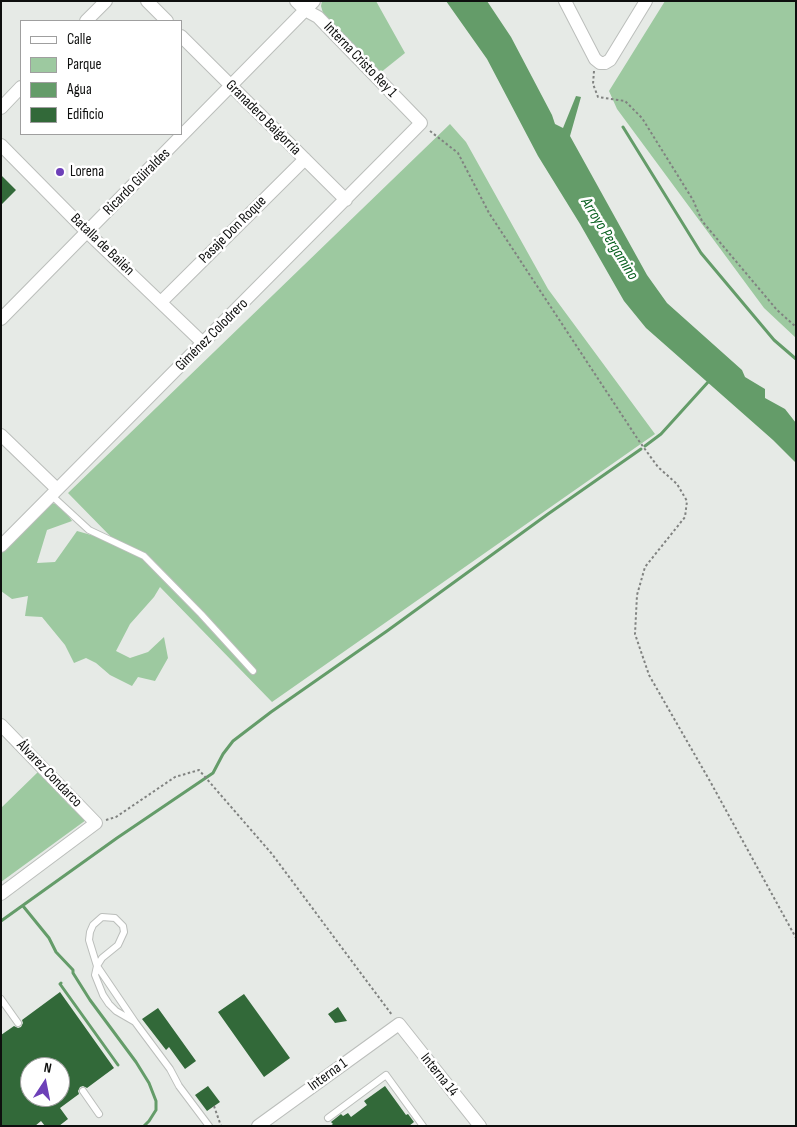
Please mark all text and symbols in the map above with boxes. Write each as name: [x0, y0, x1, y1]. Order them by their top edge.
street label: Interna Cristo Rey 1: [320, 19, 400, 101]
legend: [20, 20, 182, 135]
text: Calle: [67, 30, 91, 49]
text: Parque: [67, 55, 102, 74]
street label: Granadero Baigorria: [222, 77, 304, 159]
text: Agua: [67, 80, 92, 99]
text: Edificio: [67, 105, 104, 124]
street label: Ricardo Güiraldes: [100, 145, 174, 219]
place label: Lorena: [70, 163, 104, 181]
marker: Lorena: [54, 166, 66, 178]
street label: Pasaje Don Roque: [196, 193, 270, 267]
water label: Arroyo Pergamino: [576, 194, 642, 284]
street label: Batalla de Bailén: [66, 210, 138, 280]
street label: Giménez Colodrero: [172, 295, 252, 375]
street label: Álvarez Condarco: [12, 737, 86, 811]
street label: Interna 14: [416, 1050, 462, 1100]
street label: Interna 1: [305, 1055, 351, 1095]
north arrow: [20, 1057, 70, 1107]
text: N: [42, 1059, 53, 1077]

